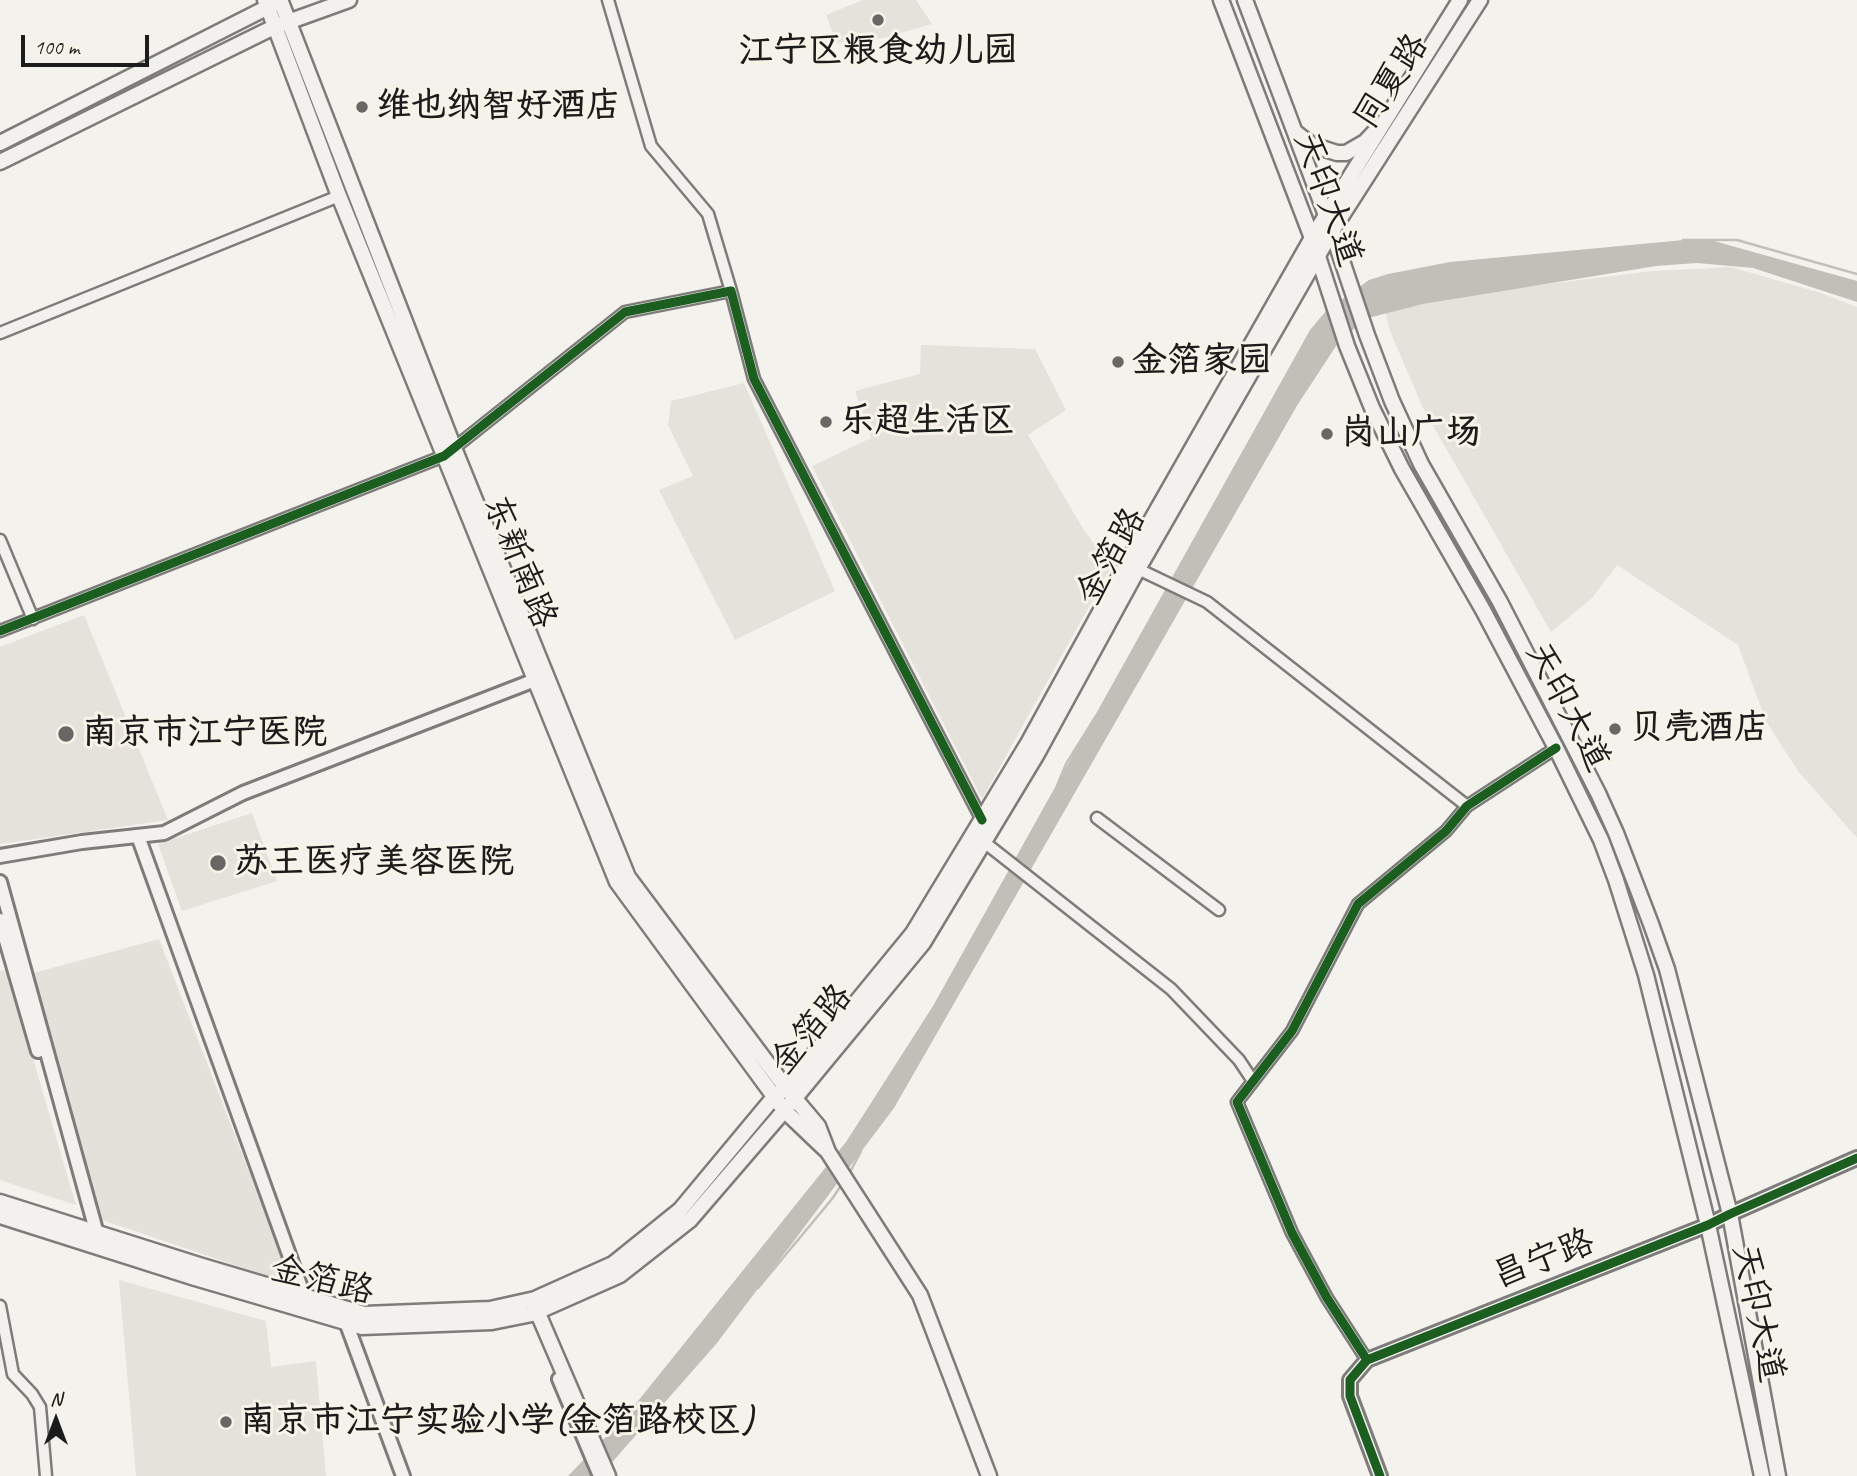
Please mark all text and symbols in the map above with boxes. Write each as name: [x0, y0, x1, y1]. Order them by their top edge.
marker: 江宁区粮食幼儿园: [870, 12, 886, 28]
scale bar: [24, 21, 152, 65]
street label: 同夏路: [1346, 27, 1438, 137]
place label: 江宁区粮食幼儿园: [738, 31, 1018, 73]
text: 100 m: [34, 34, 79, 60]
place label: 维也纳智好酒店: [376, 86, 621, 128]
marker: 维也纳智好酒店: [354, 99, 370, 115]
street label: 天印大道: [1283, 126, 1371, 272]
place label: 金箔家园: [1132, 341, 1272, 383]
marker: 金箔家园: [1110, 354, 1126, 370]
place label: 乐超生活区: [840, 401, 1015, 443]
place label: 岗山广场: [1341, 413, 1481, 455]
marker: 乐超生活区: [818, 414, 834, 430]
marker: 岗山广场: [1319, 426, 1335, 442]
street label: 东新南路: [473, 489, 565, 635]
street label: 金箔路: [1068, 501, 1156, 613]
street label: 天印大道: [1516, 635, 1618, 779]
place label: 贝壳酒店: [1629, 708, 1769, 750]
place label: 南京市江宁医院: [82, 713, 327, 755]
marker: 贝壳酒店: [1607, 721, 1623, 737]
marker: 南京市江宁医院: [56, 724, 76, 744]
place label: 苏王医疗美容医院: [234, 842, 514, 884]
marker: 苏王医疗美容医院: [208, 853, 228, 873]
street label: 金箔路: [762, 976, 862, 1084]
street label: 昌宁路: [1487, 1222, 1601, 1298]
street label: 天印大道: [1722, 1240, 1792, 1386]
street label: 金箔路: [266, 1248, 378, 1314]
north arrow: [21, 1385, 91, 1455]
text: N: [50, 1387, 62, 1411]
place label: 南京市江宁实验小学(金箔路校区): [240, 1401, 753, 1443]
marker: 南京市江宁实验小学(金箔路校区): [218, 1414, 234, 1430]

